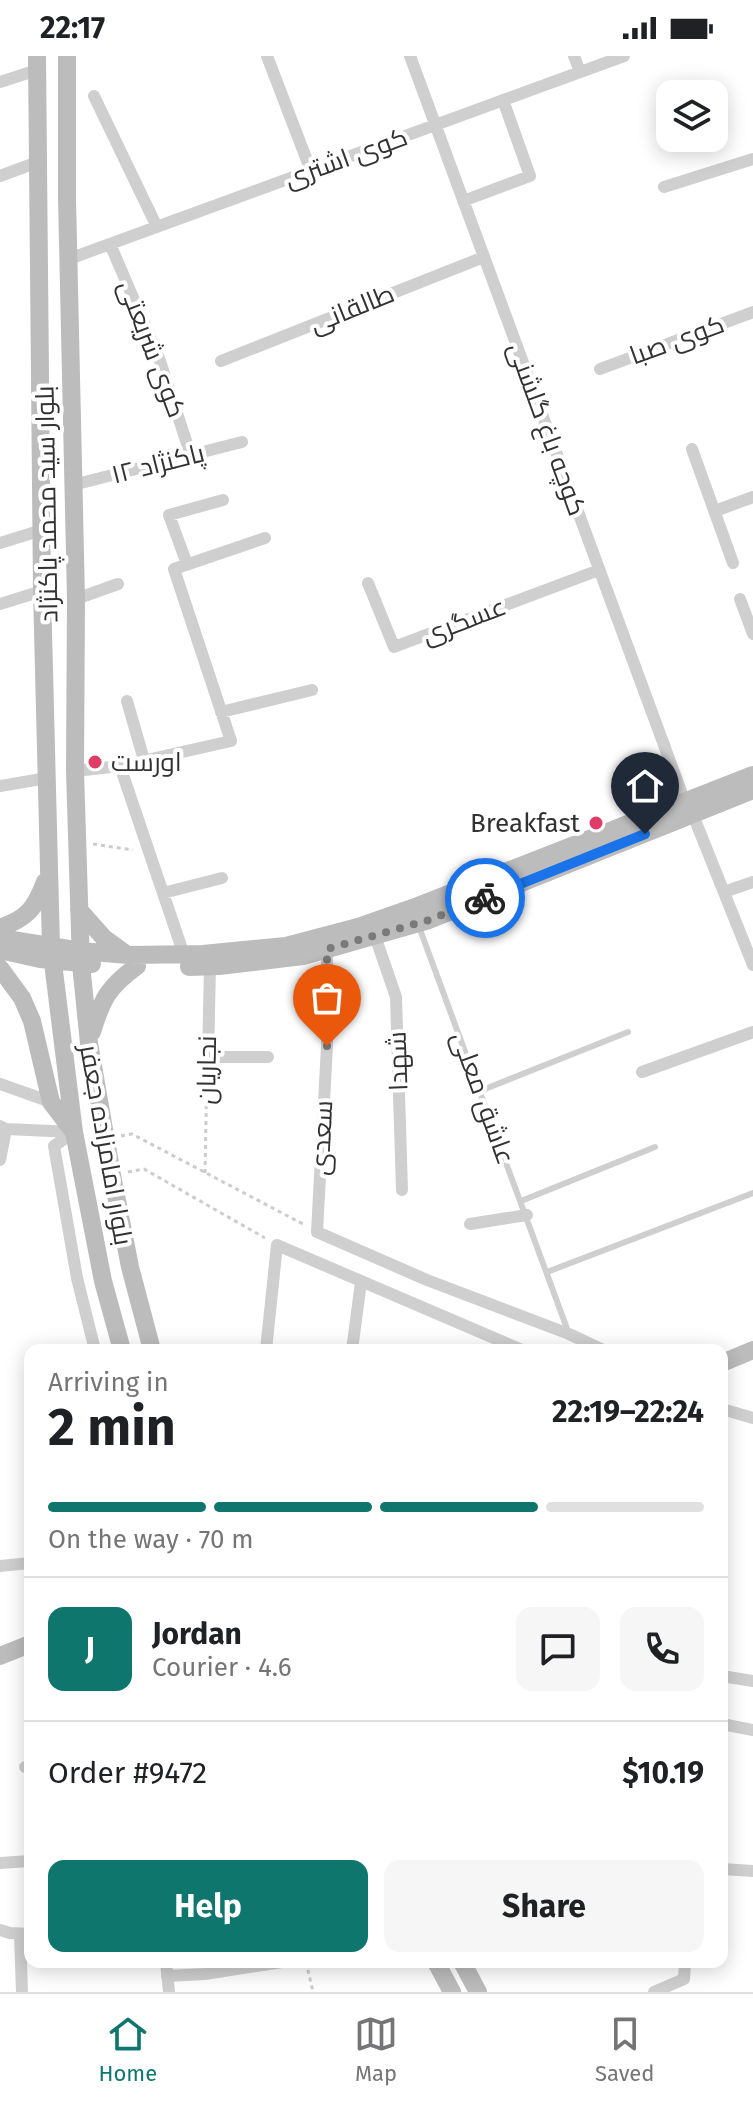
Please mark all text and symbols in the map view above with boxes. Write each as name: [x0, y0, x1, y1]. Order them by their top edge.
text: 22:17: [40, 10, 105, 46]
map controls: [656, 80, 728, 152]
button: layers: [656, 80, 728, 152]
street label: کوی اشتری: [280, 121, 412, 195]
street label: کوی شریعتی: [112, 276, 192, 422]
street label: طالقانی: [305, 278, 399, 340]
street label: کوی صبا: [626, 309, 728, 371]
street label: کوچه باغ گلشنی: [500, 338, 593, 520]
street label: بلوار سید محمد پاکنژاد: [29, 385, 66, 623]
street label: پاکنژاد ۱۲: [108, 438, 208, 491]
street label: عسگری: [418, 591, 510, 651]
place label: اورست: [111, 747, 182, 778]
pin: [611, 752, 679, 834]
marker: اورست: [86, 753, 104, 771]
icon: home: [623, 764, 667, 808]
place label: Breakfast: [470, 808, 581, 839]
marker: Breakfast: [587, 814, 605, 832]
courier: [445, 858, 525, 938]
icon: bike: [463, 876, 507, 920]
pin: [293, 964, 361, 1046]
icon: bag: [305, 976, 349, 1020]
street label: عاشق معلی: [445, 1027, 521, 1169]
street label: شهدا: [381, 1031, 415, 1091]
street label: نجاریان: [191, 1035, 223, 1105]
street label: بلوار امامزاده جعفر: [73, 1040, 139, 1248]
street label: سعدی: [305, 1100, 339, 1176]
text: Arriving in: [48, 1367, 169, 1398]
text: 22:19–22:24: [552, 1394, 704, 1430]
text: 2 min: [48, 1396, 176, 1459]
text: On the way · 70 m: [48, 1524, 254, 1555]
button: chat: [516, 1607, 600, 1691]
button: phone: [620, 1607, 704, 1691]
text: Jordan: [152, 1616, 242, 1652]
text: J: [85, 1631, 95, 1667]
text: Courier · 4.6: [152, 1652, 292, 1683]
text: Order #9472: [48, 1755, 207, 1791]
text: $10.19: [622, 1755, 704, 1791]
button: Help: [48, 1860, 368, 1952]
button: Share: [384, 1860, 704, 1952]
tab: Home: [98, 2012, 157, 2087]
tab: Map: [354, 2012, 398, 2087]
tab: Saved: [595, 2012, 655, 2087]

